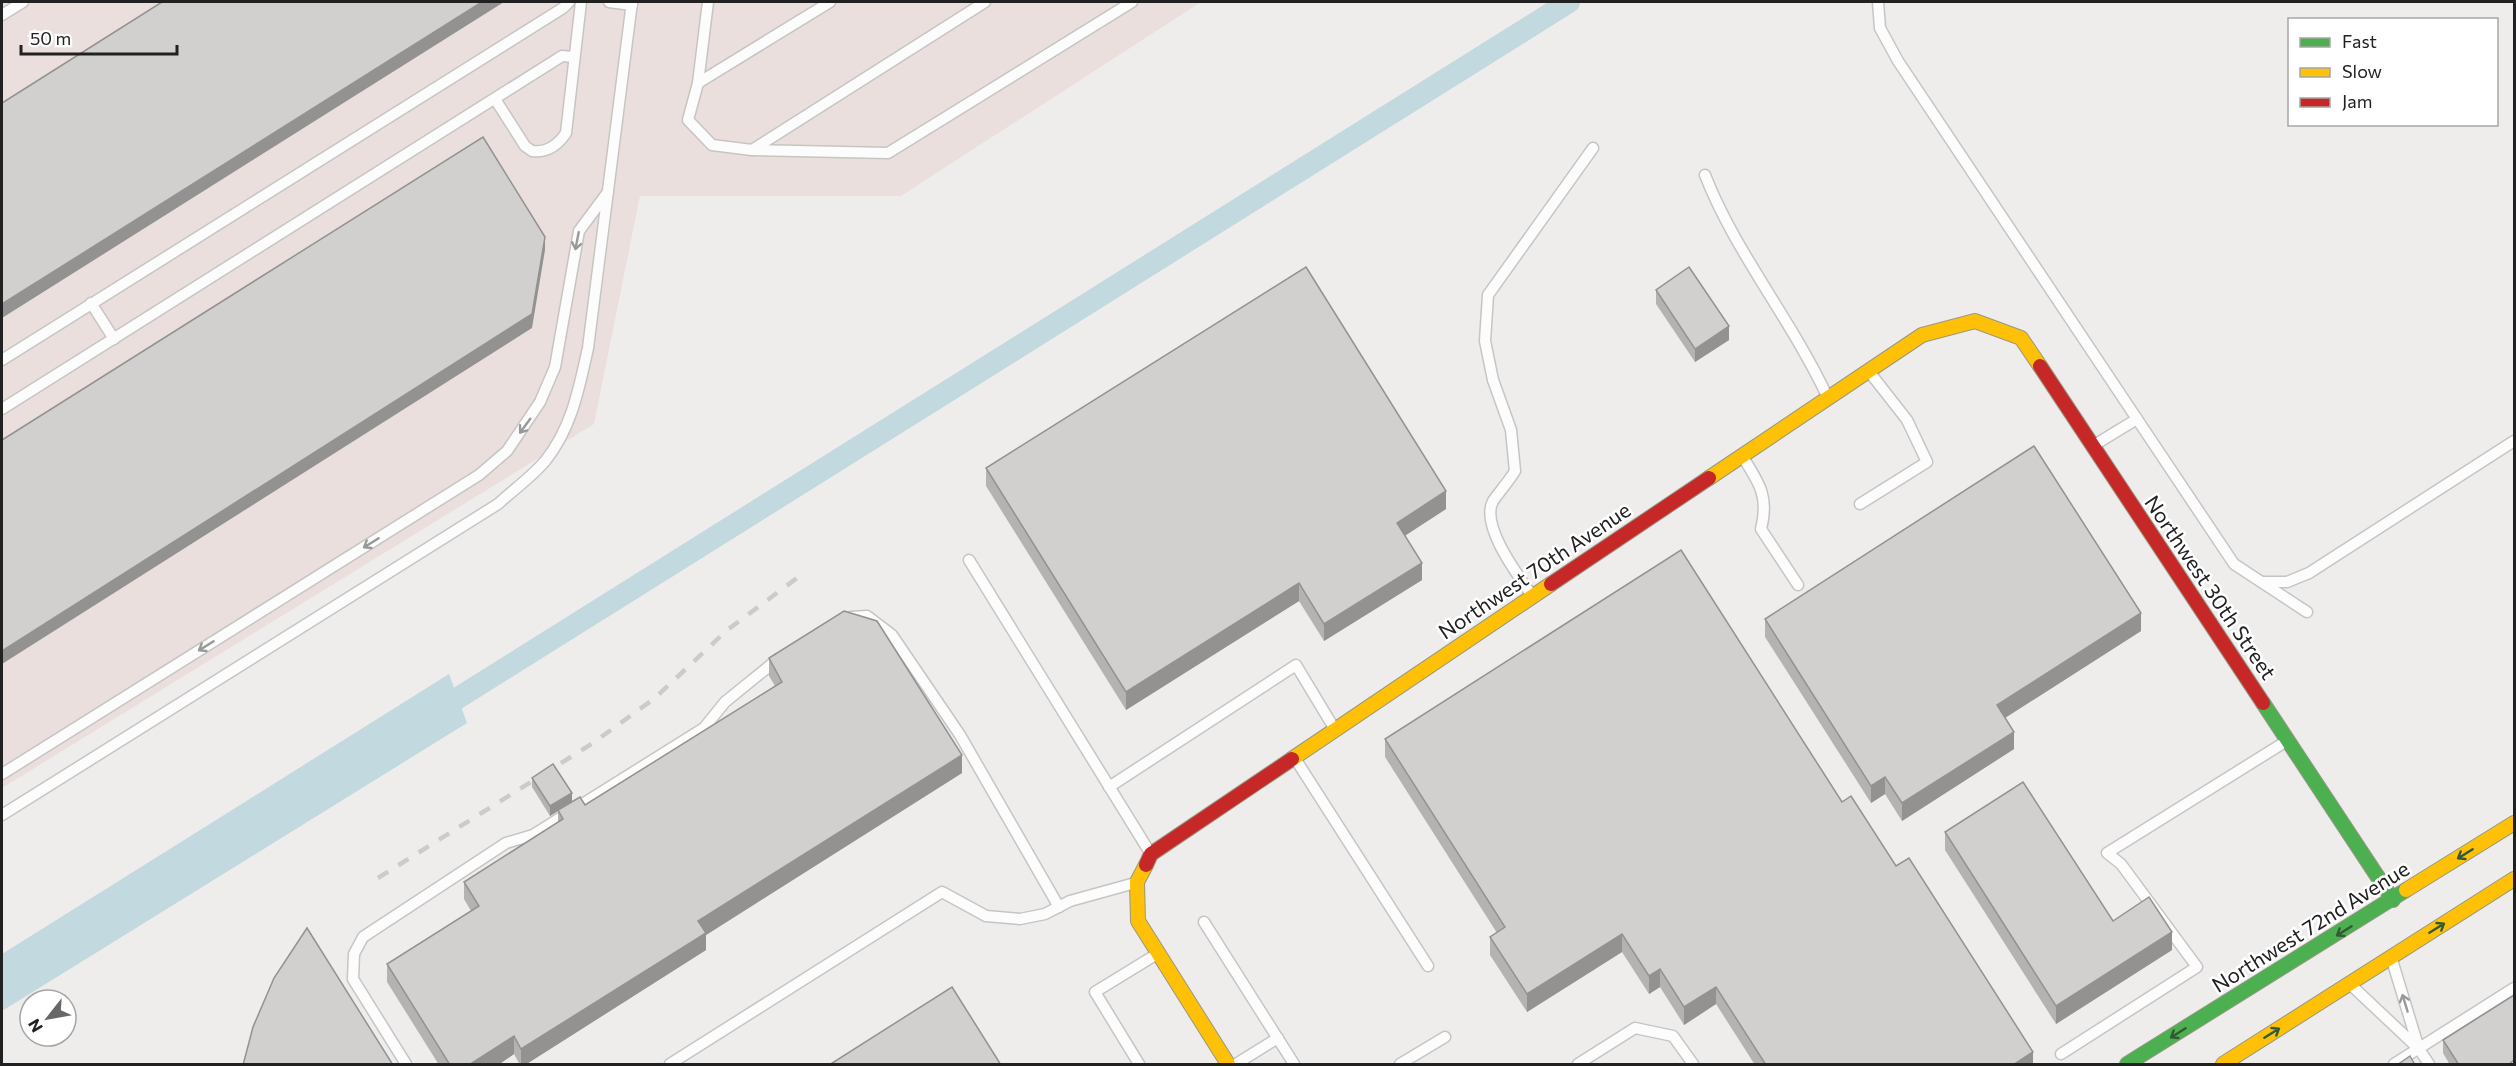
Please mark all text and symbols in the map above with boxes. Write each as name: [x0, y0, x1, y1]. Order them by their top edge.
scale bar: [21, 18, 177, 56]
legend: [2288, 18, 2498, 126]
text: 50 m: [30, 27, 71, 49]
text: Fast: [2342, 30, 2377, 52]
text: Slow: [2342, 60, 2382, 82]
text: Jam: [2342, 90, 2372, 112]
one-way arrow: [571, 230, 582, 250]
one-way arrow: [519, 418, 531, 434]
street label: Northwest 30th Street: [2140, 490, 2282, 684]
street label: Northwest 70th Avenue: [1433, 496, 1635, 644]
one-way arrow: [363, 537, 380, 549]
one-way arrow: [198, 640, 215, 652]
one-way arrow: [2457, 848, 2474, 860]
street label: Northwest 72nd Avenue: [2207, 855, 2413, 997]
one-way arrow: [2428, 922, 2445, 935]
one-way arrow: [2336, 925, 2353, 937]
north arrow: [18, 988, 78, 1048]
one-way arrow: [2399, 994, 2410, 1013]
text: N: [23, 1016, 46, 1036]
one-way arrow: [2263, 1027, 2280, 1039]
one-way arrow: [2170, 1028, 2187, 1040]

